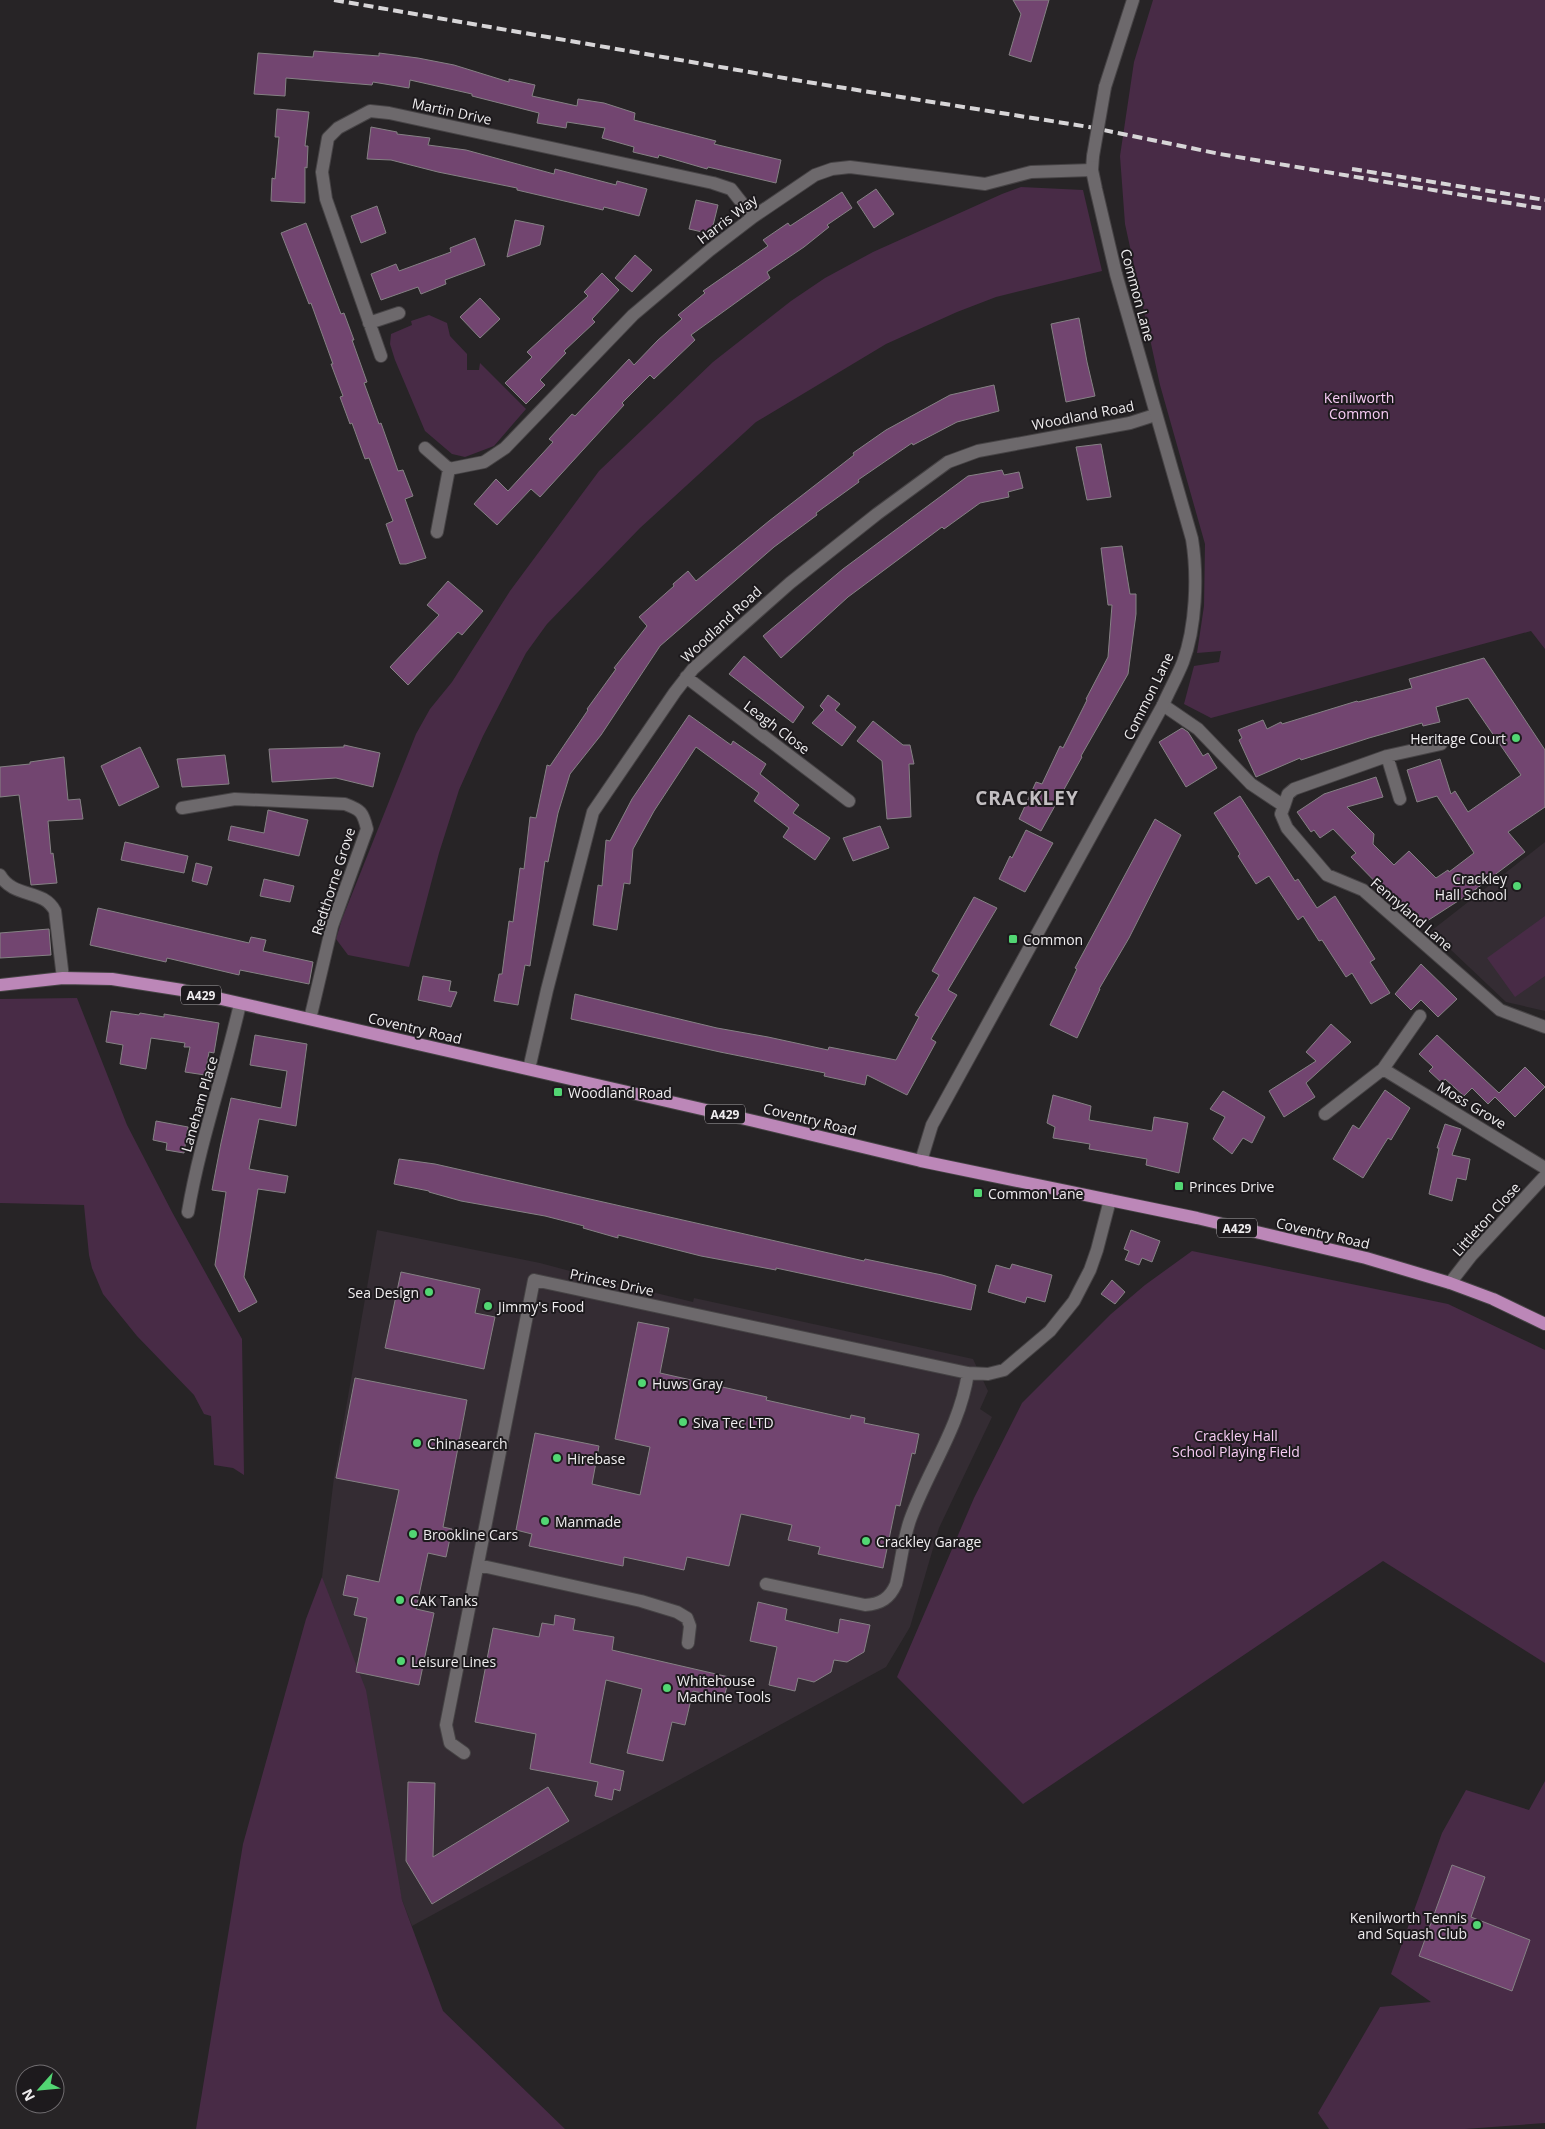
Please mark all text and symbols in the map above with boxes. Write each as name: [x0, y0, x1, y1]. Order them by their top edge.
street label: Martin Drive: [410, 93, 494, 129]
street label: Harris Way: [693, 189, 762, 248]
street label: Common Lane: [1116, 246, 1160, 344]
park label: Kenilworth Common: [1324, 388, 1394, 423]
street label: Woodland Road: [1030, 396, 1136, 434]
street label: Woodland Road: [677, 582, 765, 666]
street label: Common Lane: [1119, 649, 1177, 743]
street label: Leagh Close: [740, 696, 814, 758]
place label: Heritage Court: [1410, 729, 1506, 748]
marker: Heritage Court: [1510, 732, 1522, 744]
district label: CRACKLEY: [975, 785, 1079, 811]
street label: Redthorne Grove: [307, 825, 359, 937]
place label: Crackley Hall School: [1435, 869, 1508, 904]
street label: Fennyland Lane: [1367, 873, 1457, 955]
marker: Crackley Hall School: [1511, 880, 1523, 892]
place label: Common: [1023, 930, 1083, 949]
marker: Common: [1007, 933, 1019, 945]
road number: A429: [181, 986, 221, 1004]
street label: Coventry Road: [366, 1008, 464, 1048]
street label: Laneham Place: [176, 1054, 222, 1154]
street label: Moss Grove: [1434, 1077, 1510, 1133]
place label: Woodland Road: [568, 1083, 672, 1102]
marker: Woodland Road: [552, 1086, 564, 1098]
street label: Coventry Road: [761, 1098, 859, 1140]
road number: A429: [705, 1104, 745, 1124]
place label: Princes Drive: [1189, 1177, 1275, 1196]
street label: Littleton Close: [1448, 1178, 1524, 1260]
marker: Princes Drive: [1173, 1180, 1185, 1192]
place label: Common Lane: [988, 1184, 1083, 1203]
marker: Common Lane: [972, 1187, 984, 1199]
street label: Coventry Road: [1274, 1213, 1372, 1253]
road number: A429: [1217, 1218, 1257, 1238]
street label: Princes Drive: [568, 1264, 656, 1300]
place label: Sea Design: [348, 1283, 419, 1302]
marker: Sea Design: [423, 1286, 435, 1298]
place label: Jimmy's Food: [496, 1297, 584, 1316]
marker: Jimmy's Food: [482, 1300, 494, 1312]
place label: Huws Gray: [652, 1374, 724, 1393]
marker: Huws Gray: [636, 1377, 648, 1389]
place label: Siva Tec LTD: [693, 1413, 774, 1432]
marker: Siva Tec LTD: [677, 1416, 689, 1428]
park label: Crackley Hall School Playing Field: [1172, 1426, 1300, 1461]
place label: Chinasearch: [427, 1434, 508, 1453]
marker: Chinasearch: [411, 1437, 423, 1449]
place label: Hirebase: [567, 1449, 625, 1468]
marker: Hirebase: [551, 1452, 563, 1464]
place label: Manmade: [555, 1512, 621, 1531]
marker: Manmade: [539, 1515, 551, 1527]
place label: Brookline Cars: [423, 1525, 518, 1544]
marker: Brookline Cars: [407, 1528, 419, 1540]
place label: Crackley Garage: [876, 1532, 981, 1551]
marker: Crackley Garage: [860, 1535, 872, 1547]
place label: CAK Tanks: [410, 1591, 478, 1610]
marker: CAK Tanks: [394, 1594, 406, 1606]
place label: Leisure Lines: [411, 1652, 496, 1671]
marker: Leisure Lines: [395, 1655, 407, 1667]
place label: Whitehouse Machine Tools: [677, 1671, 771, 1706]
marker: Whitehouse Machine Tools: [661, 1682, 673, 1694]
place label: Kenilworth Tennis and Squash Club: [1350, 1908, 1467, 1943]
marker: Kenilworth Tennis and Squash Club: [1471, 1919, 1483, 1931]
north arrow: [15, 2064, 65, 2114]
text: N: [17, 2086, 39, 2105]

